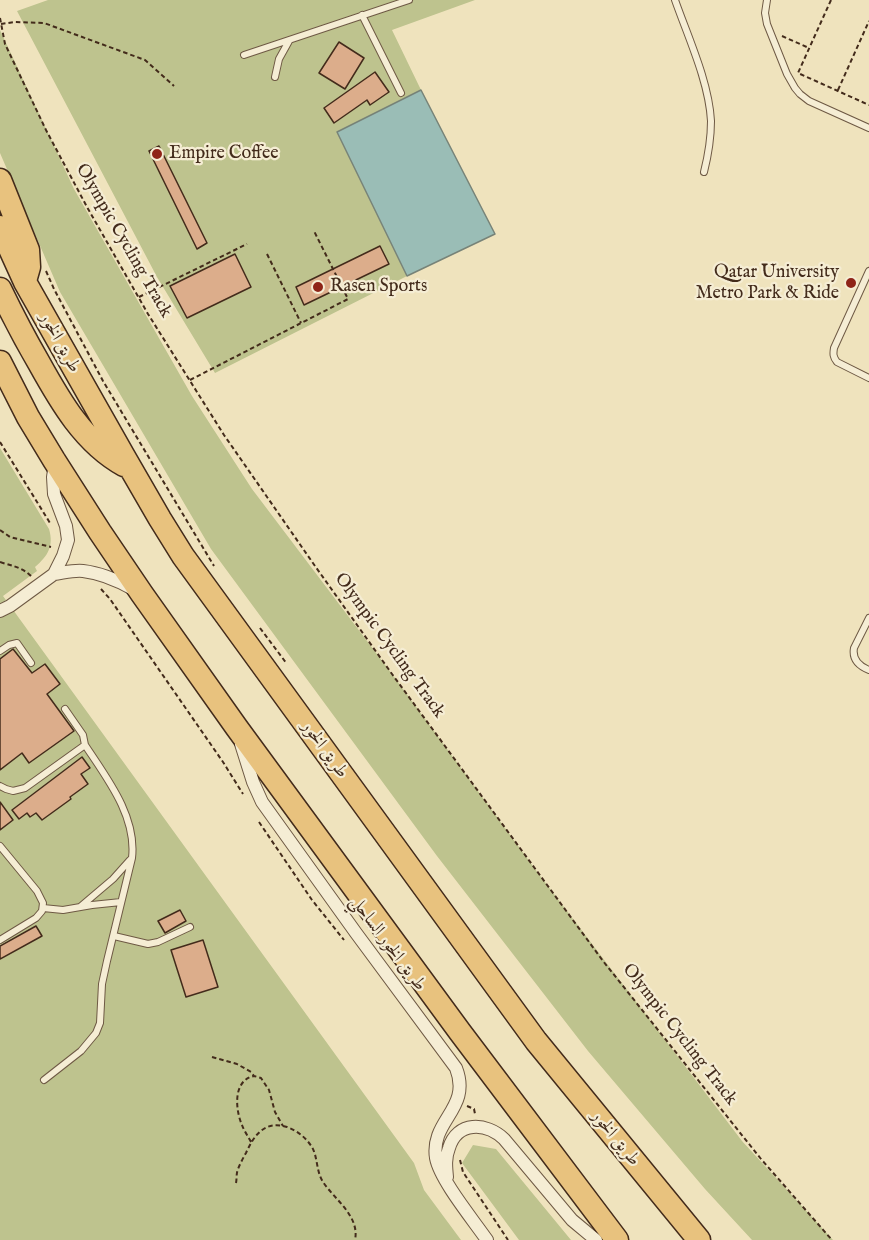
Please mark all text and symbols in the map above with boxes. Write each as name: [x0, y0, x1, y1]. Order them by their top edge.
place label: Empire Coffee: [169, 143, 278, 165]
marker: Empire Coffee: [150, 147, 164, 161]
street label: Olympic Cycling Track: [70, 160, 176, 322]
place label: Qatar University Metro Park & Ride: [696, 262, 839, 304]
place label: Rasen Sports: [330, 276, 427, 298]
marker: Qatar University Metro Park & Ride: [844, 276, 858, 290]
marker: Rasen Sports: [311, 280, 325, 294]
street label: طريق الخور: [34, 309, 84, 377]
street label: Olympic Cycling Track: [329, 569, 449, 723]
street label: طريق الخور: [296, 717, 352, 783]
street label: طريق الخور الساحلي: [344, 892, 430, 996]
street label: Olympic Cycling Track: [617, 960, 741, 1110]
street label: طريق الخور: [586, 1107, 644, 1171]

